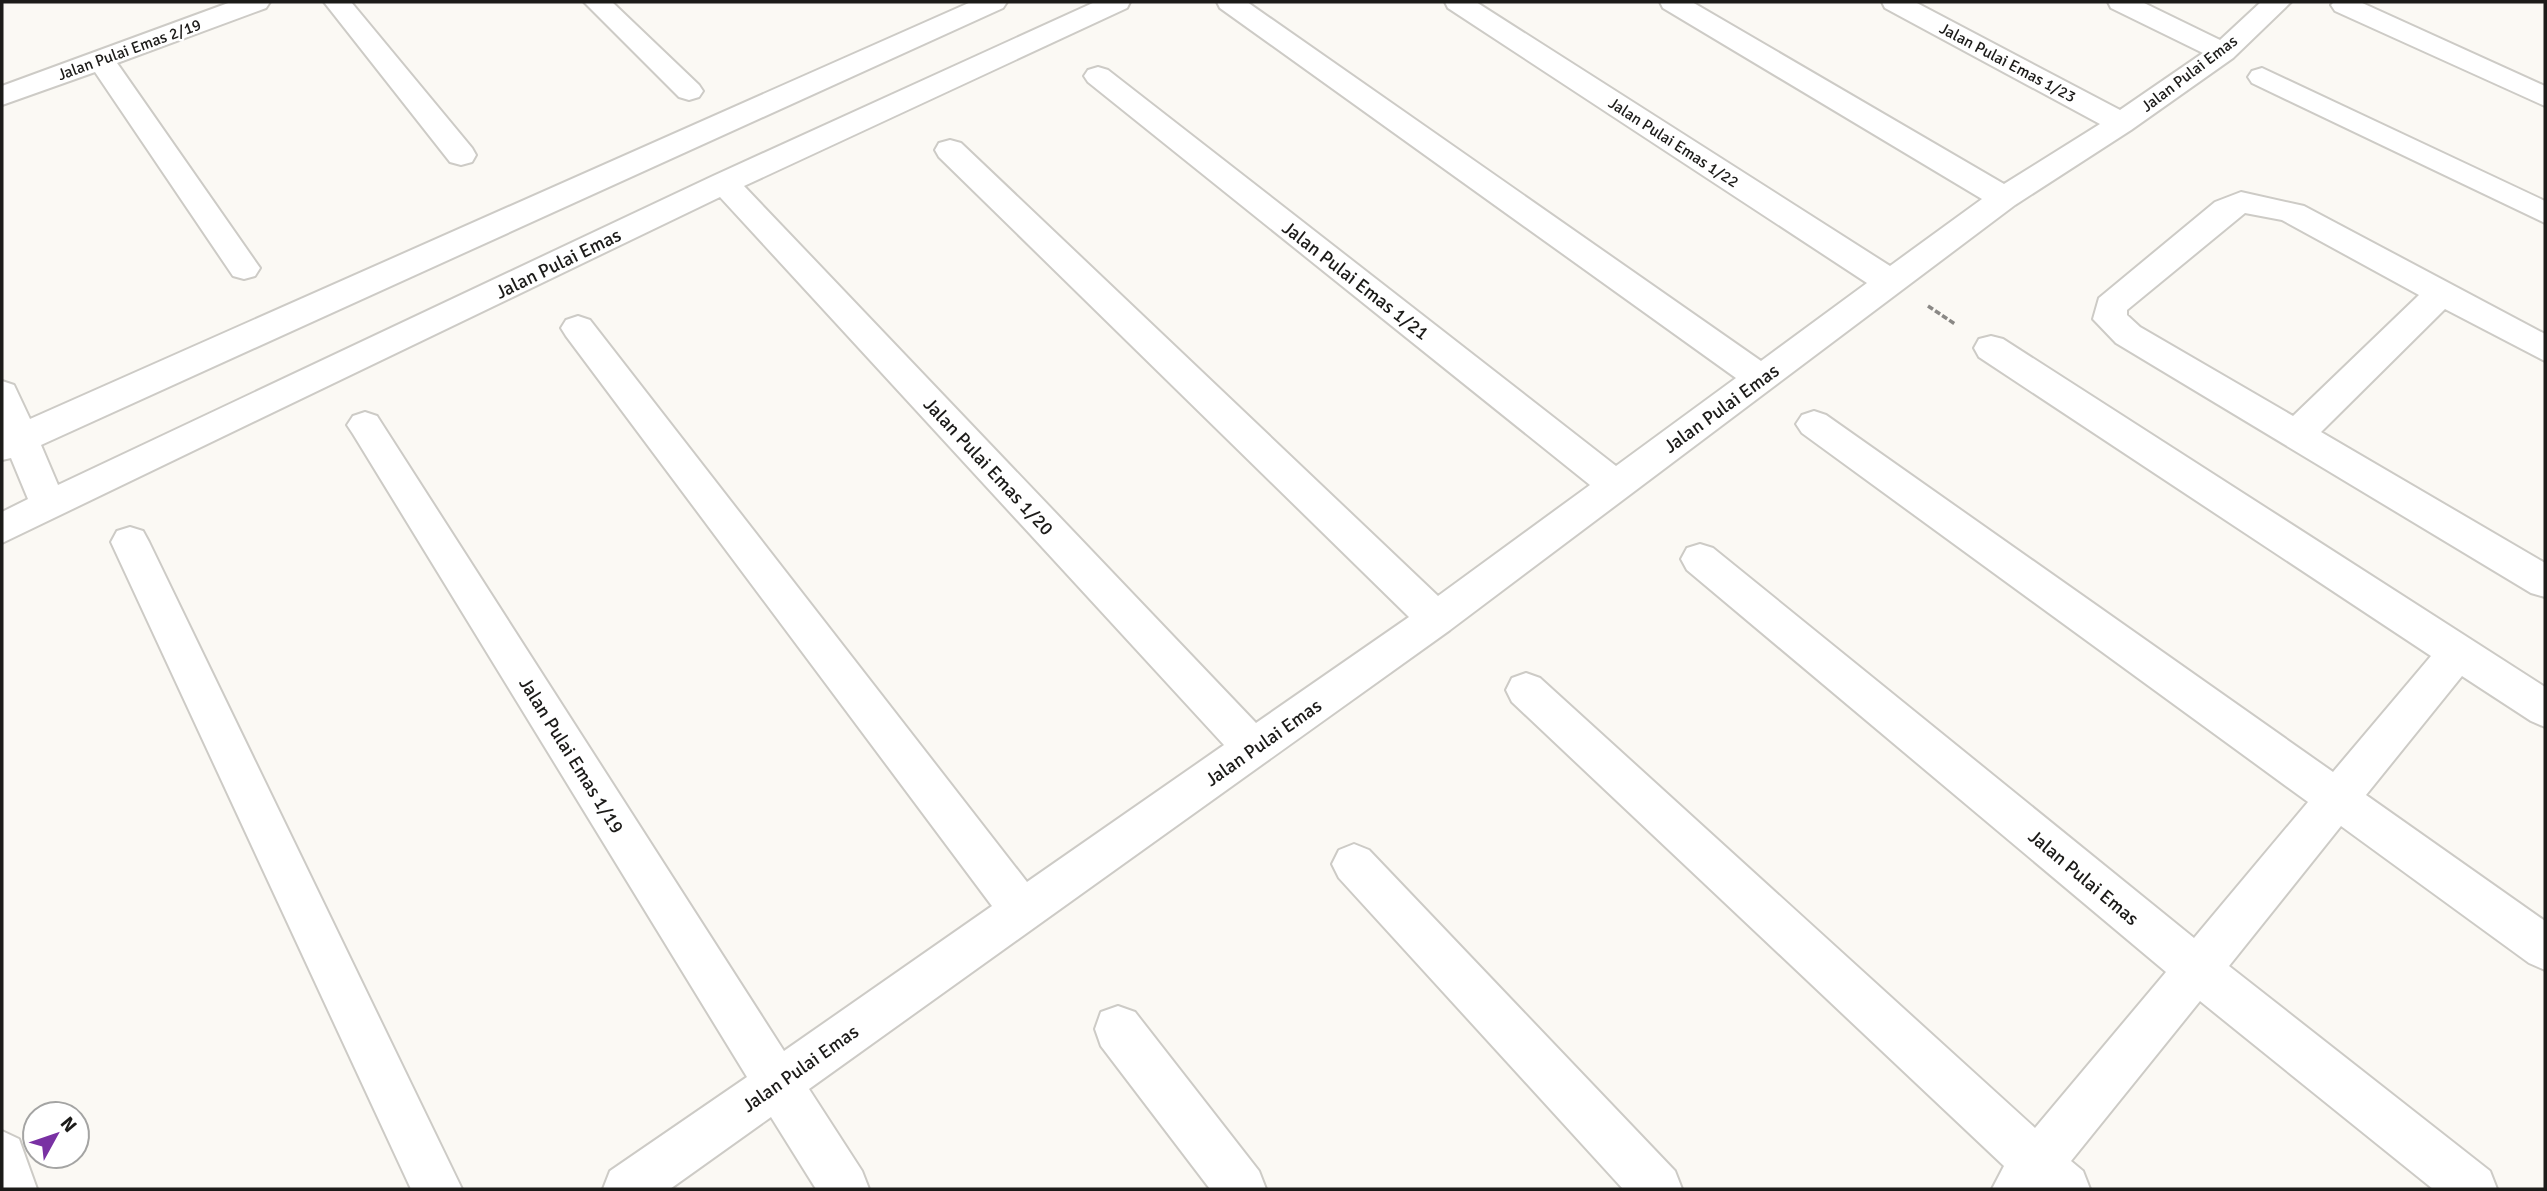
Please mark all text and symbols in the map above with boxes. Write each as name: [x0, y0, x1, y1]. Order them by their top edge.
street label: Jalan Pulai Emas 2/19: [55, 15, 204, 85]
street label: Jalan Pulai Emas 1/23: [1936, 19, 2079, 107]
street label: Jalan Pulai Emas: [2138, 31, 2242, 116]
street label: Jalan Pulai Emas 1/22: [1605, 93, 1742, 192]
street label: Jalan Pulai Emas 1/21: [1277, 216, 1434, 346]
street label: Jalan Pulai Emas: [492, 223, 625, 305]
street label: Jalan Pulai Emas: [1659, 359, 1784, 459]
street label: Jalan Pulai Emas 1/20: [918, 393, 1058, 541]
street label: Jalan Pulai Emas 1/19: [513, 673, 629, 838]
street label: Jalan Pulai Emas: [1201, 694, 1326, 792]
street label: Jalan Pulai Emas: [2023, 825, 2143, 931]
street label: Jalan Pulai Emas: [738, 1020, 863, 1118]
north arrow: [21, 1100, 91, 1170]
text: N: [55, 1112, 82, 1137]

